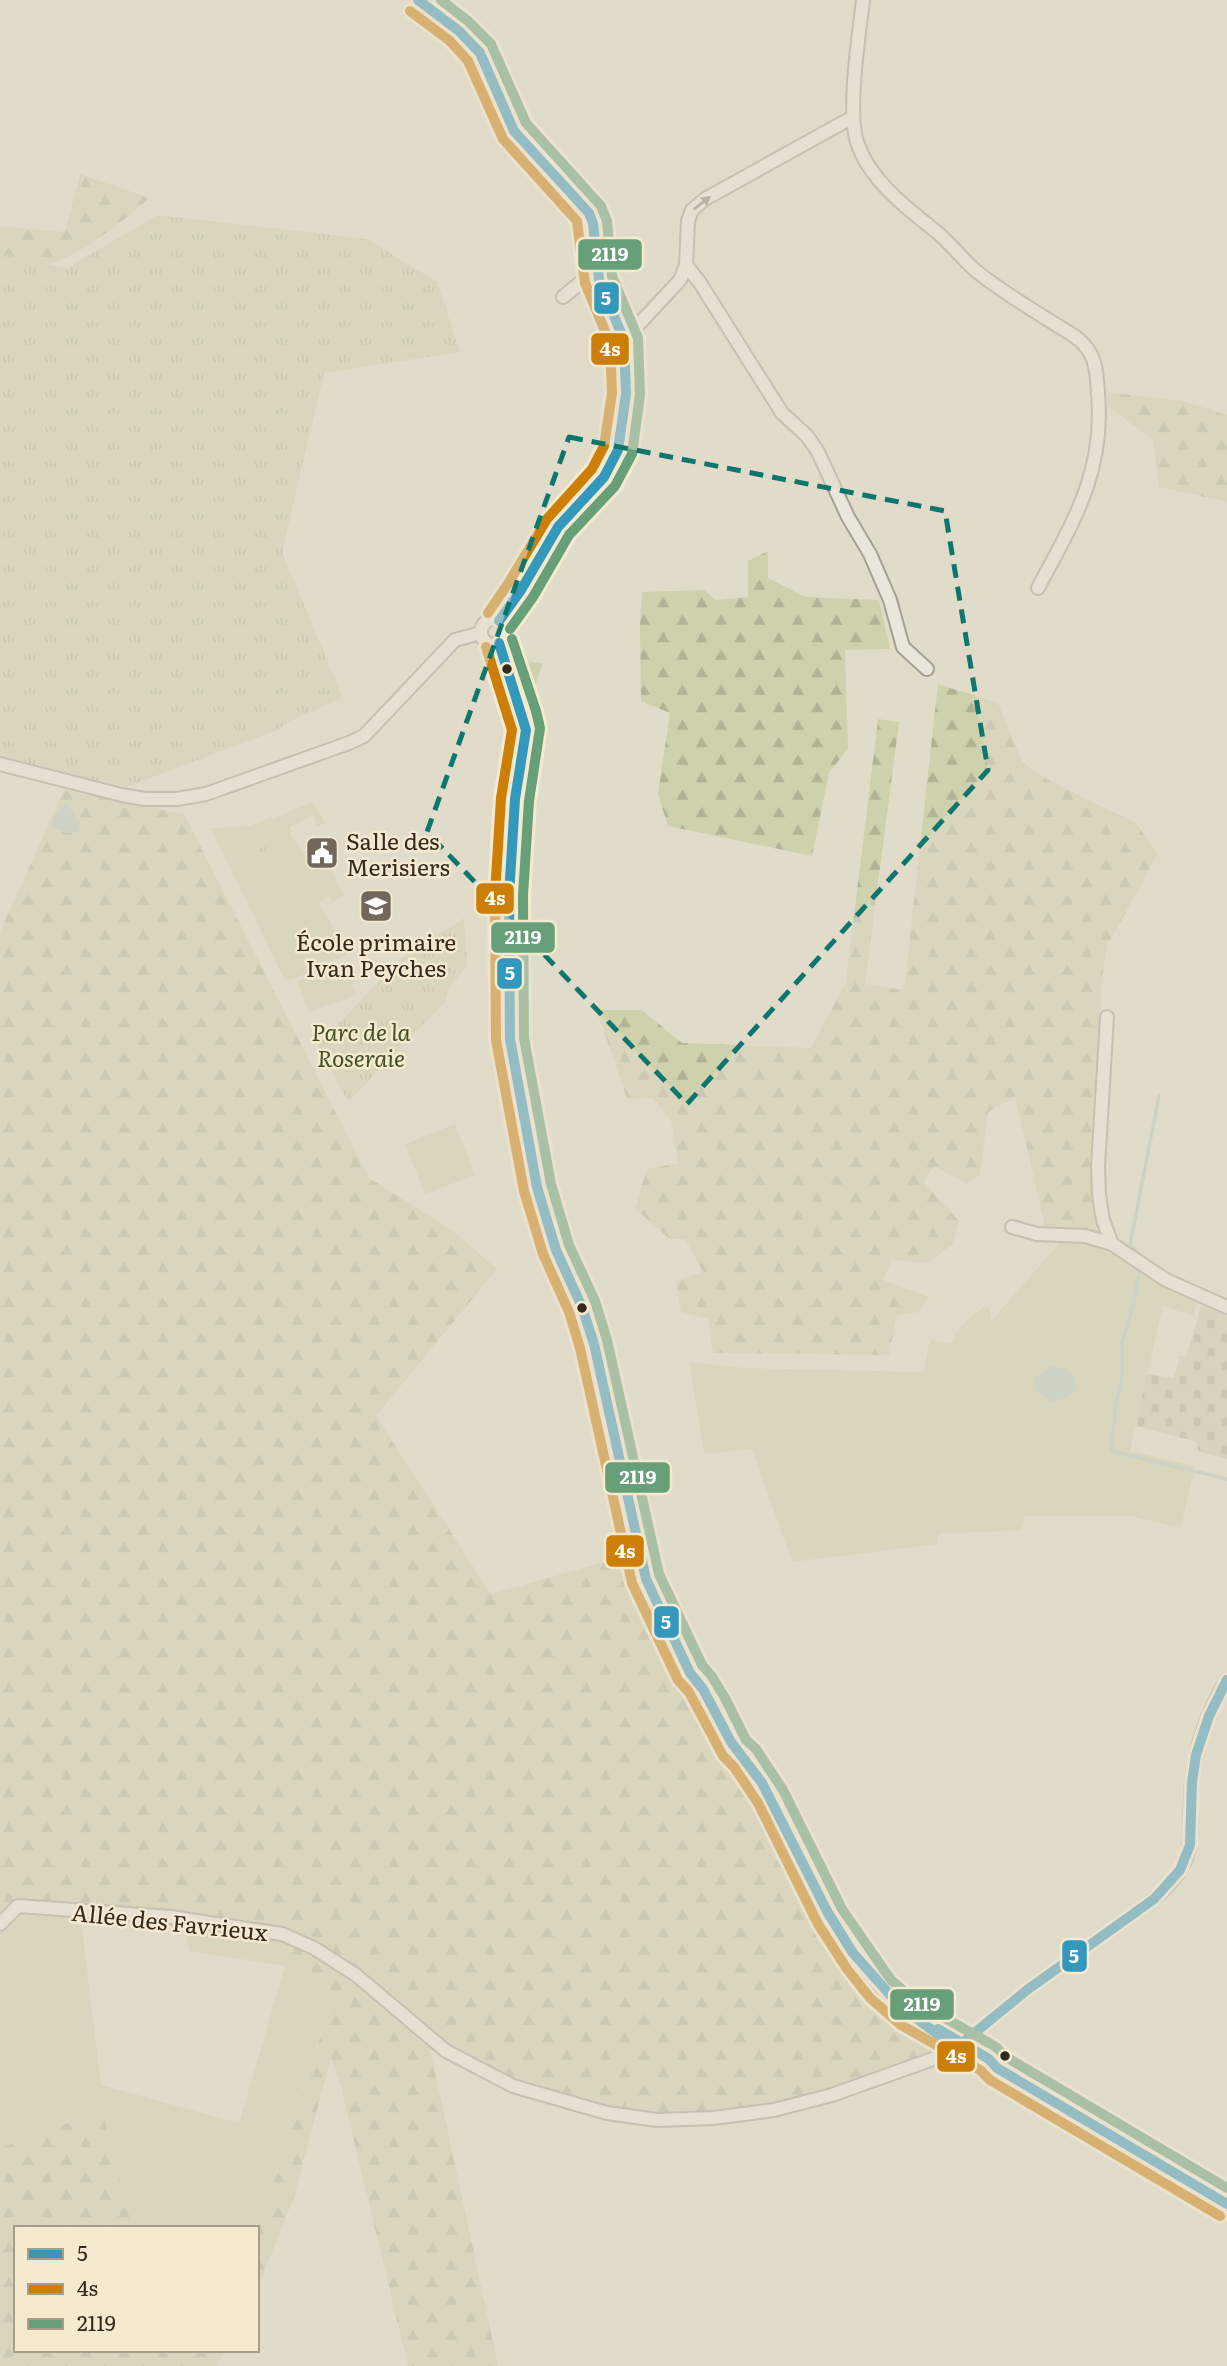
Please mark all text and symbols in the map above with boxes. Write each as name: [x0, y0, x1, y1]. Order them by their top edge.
one-way arrow: [693, 196, 711, 210]
line badge: 2119: [577, 238, 643, 271]
text: 2119: [592, 239, 628, 267]
line badge: 5: [593, 281, 620, 315]
text: 5: [601, 283, 611, 311]
line badge: 4s: [590, 332, 630, 366]
text: 4s: [600, 334, 620, 362]
unlabelled marker: [500, 662, 514, 676]
place label: Salle des Merisiers: [346, 823, 450, 883]
public building icon: Salle des Merisiers: [303, 834, 341, 872]
line badge: 4s: [475, 882, 515, 915]
text: 4s: [485, 883, 505, 911]
school or university icon: École primaire Ivan Peyches: [357, 887, 395, 925]
line badge: 2119: [490, 921, 556, 954]
text: 2119: [505, 922, 541, 950]
place label: École primaire Ivan Peyches: [296, 924, 456, 984]
line badge: 5: [496, 957, 523, 990]
text: 5: [505, 958, 515, 986]
park label: Parc de la Roseraie: [311, 1014, 411, 1074]
unlabelled marker: [575, 1301, 589, 1315]
line badge: 2119: [604, 1461, 671, 1494]
text: 2119: [620, 1462, 656, 1490]
line badge: 4s: [605, 1534, 645, 1568]
text: 4s: [615, 1536, 635, 1564]
line badge: 5: [653, 1605, 680, 1639]
text: 5: [661, 1607, 671, 1635]
street label: Allée des Favrieux: [70, 1894, 270, 1948]
line badge: 5: [1061, 1939, 1088, 1973]
text: 5: [1069, 1941, 1079, 1969]
line badge: 2119: [889, 1988, 955, 2021]
text: 2119: [904, 1989, 940, 2017]
line badge: 4s: [936, 2040, 976, 2073]
text: 4s: [946, 2041, 966, 2069]
unlabelled marker: [998, 2049, 1012, 2063]
legend: [14, 2226, 259, 2352]
text: 5: [77, 2236, 88, 2267]
text: 4s: [77, 2271, 98, 2302]
text: 2119: [77, 2306, 116, 2337]

